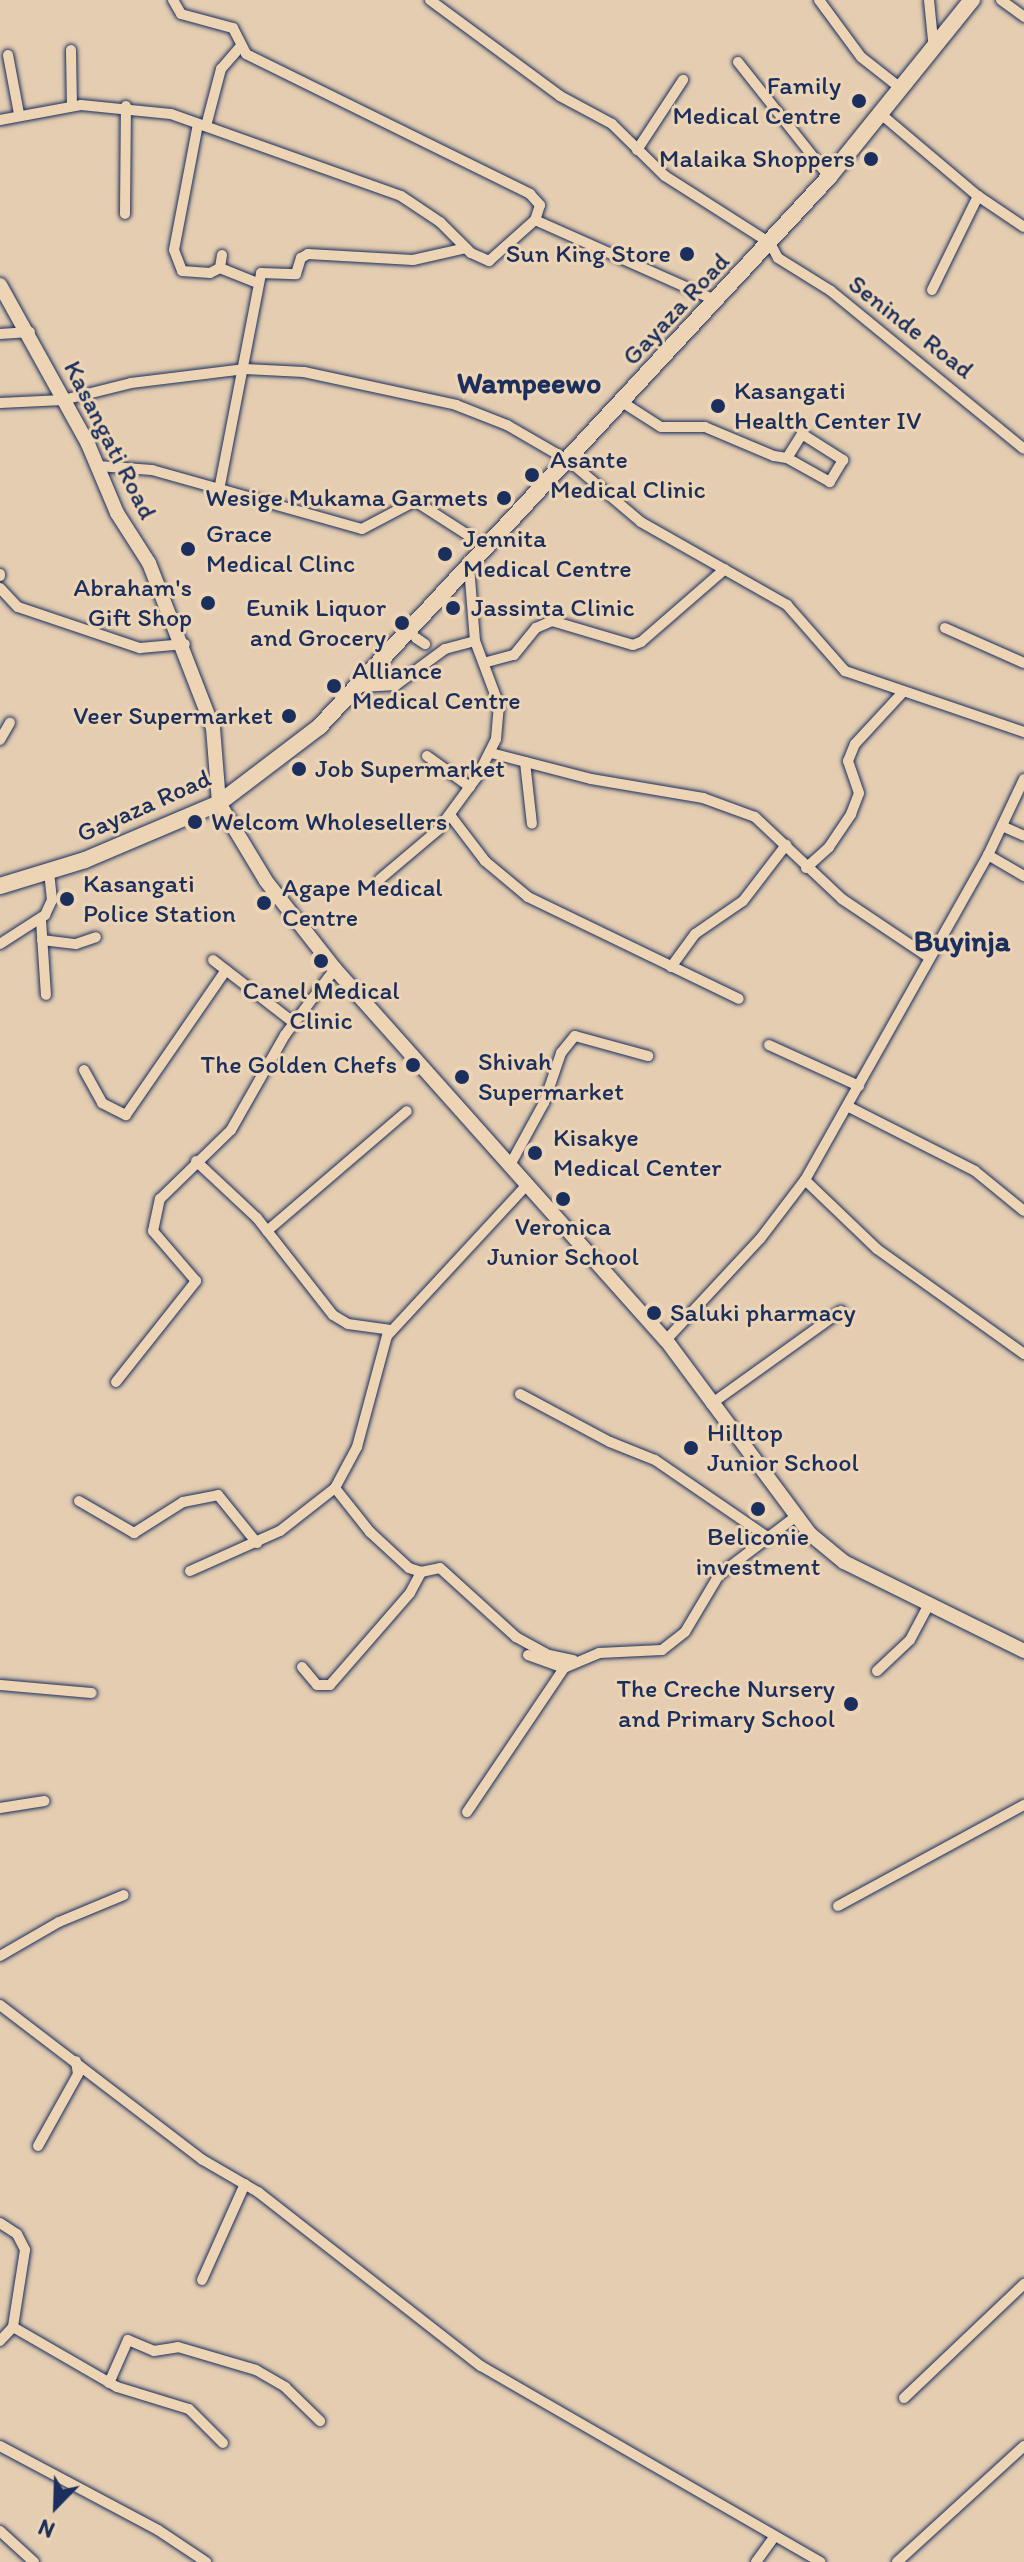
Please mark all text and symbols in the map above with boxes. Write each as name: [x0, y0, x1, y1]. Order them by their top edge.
place label: Family Medical Centre: [672, 70, 841, 132]
marker: Family Medical Centre: [848, 90, 870, 112]
place label: Malaika Shoppers: [659, 143, 855, 175]
marker: Malaika Shoppers: [862, 150, 880, 168]
place label: Sun King Store: [505, 238, 671, 270]
marker: Sun King Store: [678, 245, 696, 263]
street label: Gayaza Road: [616, 246, 736, 372]
street label: Seninde Road: [842, 268, 980, 386]
street label: Kasangati Road: [57, 356, 163, 524]
district label: Wampeewo: [457, 365, 601, 401]
place label: Kasangati Health Center IV: [734, 375, 921, 436]
marker: Kasangati Health Center IV: [709, 397, 727, 415]
place label: Asante Medical Clinic: [550, 444, 706, 506]
marker: Asante Medical Clinic: [521, 464, 543, 486]
place label: Wesige Mukama Garmets: [207, 482, 488, 514]
marker: Wesige Mukama Garmets: [495, 489, 513, 507]
place label: Grace Medical Clinc: [206, 518, 355, 580]
place label: Jennita Medical Centre: [463, 523, 632, 584]
marker: Grace Medical Clinc: [177, 538, 199, 560]
marker: Jennita Medical Centre: [434, 543, 456, 565]
place label: Abraham's Gift Shop: [74, 572, 192, 634]
place label: Eunik Liquor and Grocery: [247, 592, 386, 654]
place label: Jassinta Clinic: [471, 592, 634, 624]
marker: Abraham's Gift Shop: [199, 594, 217, 612]
marker: Jassinta Clinic: [442, 597, 464, 619]
marker: Eunik Liquor and Grocery: [393, 614, 411, 632]
place label: Alliance Medical Centre: [352, 655, 521, 716]
marker: Alliance Medical Centre: [323, 675, 345, 697]
place label: Veer Supermarket: [72, 700, 273, 732]
marker: Veer Supermarket: [280, 707, 298, 725]
place label: Job Supermarket: [315, 753, 506, 785]
marker: Job Supermarket: [290, 760, 308, 778]
street label: Gayaza Road: [72, 763, 216, 849]
place label: Welcom Wholesellers: [211, 806, 447, 838]
marker: Welcom Wholesellers: [186, 813, 204, 831]
place label: Kasangati Police Station: [83, 868, 237, 930]
place label: Agape Medical Centre: [282, 872, 443, 934]
marker: Kasangati Police Station: [58, 890, 76, 908]
marker: Agape Medical Centre: [253, 892, 275, 914]
district label: Buyinja: [914, 923, 1010, 959]
marker: Canel Medical Clinic: [310, 950, 332, 972]
place label: Canel Medical Clinic: [242, 975, 400, 1036]
place label: Shivah Supermarket: [478, 1046, 624, 1108]
place label: The Golden Chefs: [200, 1049, 397, 1081]
marker: The Golden Chefs: [404, 1056, 422, 1074]
marker: Shivah Supermarket: [453, 1068, 471, 1086]
place label: Kisakye Medical Center: [553, 1122, 722, 1184]
marker: Kisakye Medical Center: [524, 1142, 546, 1164]
marker: Veronica Junior School: [554, 1190, 572, 1208]
place label: Veronica Junior School: [487, 1211, 639, 1272]
place label: Saluki pharmacy: [670, 1297, 855, 1329]
marker: Saluki pharmacy: [645, 1304, 663, 1322]
place label: Hilltop Junior School: [707, 1417, 858, 1478]
marker: Hilltop Junior School: [682, 1439, 700, 1457]
marker: Beliconie investment: [749, 1500, 767, 1518]
place label: Beliconie investment: [695, 1521, 821, 1582]
place label: The Creche Nursery and Primary School: [616, 1673, 835, 1734]
marker: The Creche Nursery and Primary School: [842, 1695, 860, 1713]
north arrow: [16, 2466, 96, 2546]
text: N: [34, 2513, 59, 2544]

